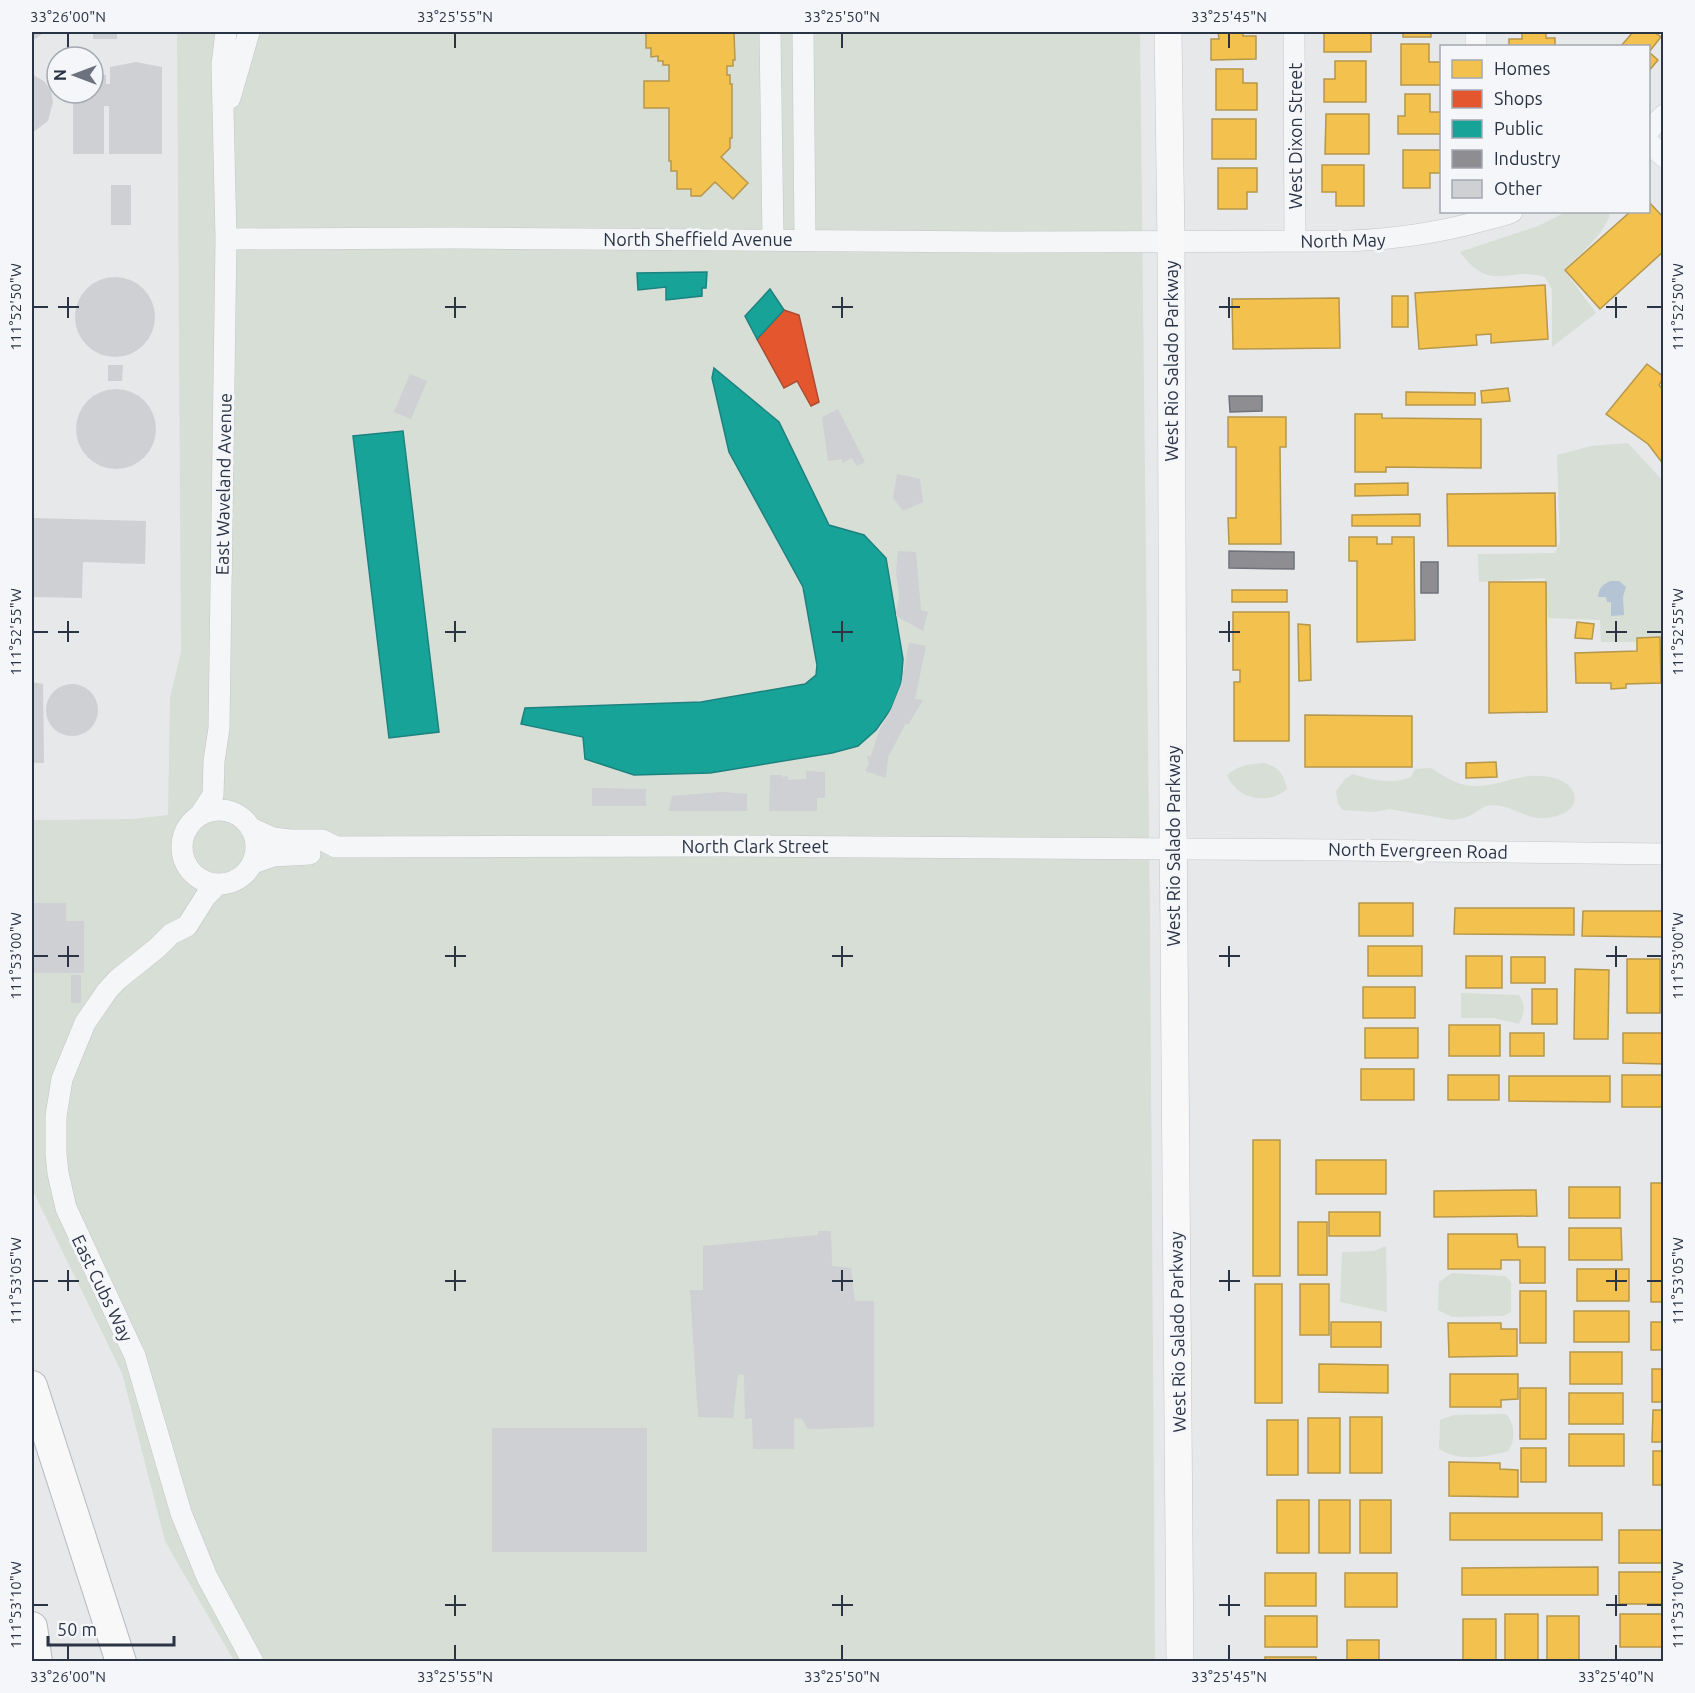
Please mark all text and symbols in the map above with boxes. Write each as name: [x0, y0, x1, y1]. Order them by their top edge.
text: 33°26'00"N: [30, 8, 106, 25]
text: 33°25'55"N: [417, 8, 493, 25]
text: 33°25'50"N: [804, 8, 880, 25]
text: 33°25'45"N: [1191, 8, 1267, 25]
north arrow: [45, 45, 105, 105]
legend: [1440, 45, 1650, 213]
text: Homes: [1494, 58, 1551, 78]
street label: West Dixon Street: [1285, 63, 1305, 209]
text: N: [51, 69, 69, 81]
text: Shops: [1494, 88, 1543, 108]
text: Public: [1494, 118, 1543, 138]
text: Industry: [1494, 148, 1561, 168]
text: Other: [1494, 178, 1542, 198]
street label: North Sheffield Avenue: [603, 229, 793, 249]
street label: North May: [1300, 229, 1386, 251]
street label: West Rio Salado Parkway: [1161, 260, 1181, 462]
text: 111°52'50"W: [7, 263, 24, 351]
text: 111°52'50"W: [1669, 263, 1686, 351]
street label: East Waveland Avenue: [211, 393, 235, 575]
text: 111°52'55"W: [7, 588, 24, 676]
text: 111°52'55"W: [1669, 588, 1686, 676]
street label: West Rio Salado Parkway: [1163, 745, 1183, 947]
street label: North Clark Street: [681, 836, 829, 856]
street label: North Evergreen Road: [1328, 838, 1508, 862]
text: 111°53'00"W: [7, 912, 24, 1000]
text: 111°53'00"W: [1669, 912, 1686, 1000]
street label: East Cubs Way: [69, 1231, 138, 1345]
street label: West Rio Salado Parkway: [1165, 1231, 1189, 1433]
text: 111°53'05"W: [7, 1237, 24, 1325]
text: 111°53'05"W: [1669, 1237, 1686, 1325]
text: 111°53'10"W: [7, 1561, 24, 1649]
text: 111°53'10"W: [1669, 1561, 1686, 1649]
scale bar: [48, 1609, 174, 1647]
text: 50 m: [57, 1619, 97, 1639]
text: 33°26'00"N: [30, 1668, 106, 1685]
text: 33°25'55"N: [417, 1668, 493, 1685]
text: 33°25'50"N: [804, 1668, 880, 1685]
text: 33°25'45"N: [1191, 1668, 1267, 1685]
text: 33°25'40"N: [1578, 1668, 1654, 1685]

